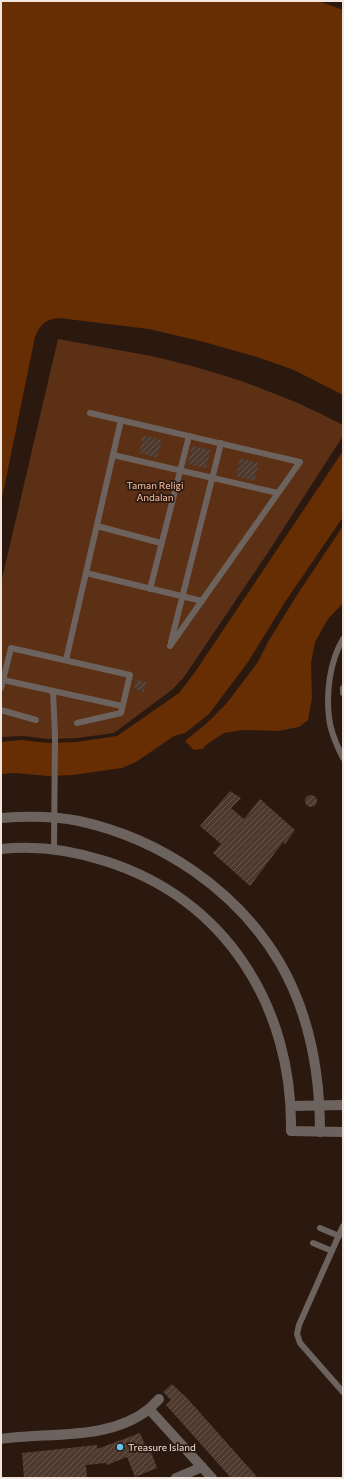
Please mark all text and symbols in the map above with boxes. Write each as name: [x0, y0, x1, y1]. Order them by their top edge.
park label: Taman Religi Andalan: [126, 479, 184, 503]
place label: Treasure Island: [128, 1441, 196, 1453]
marker: Treasure Island: [115, 1442, 125, 1452]

